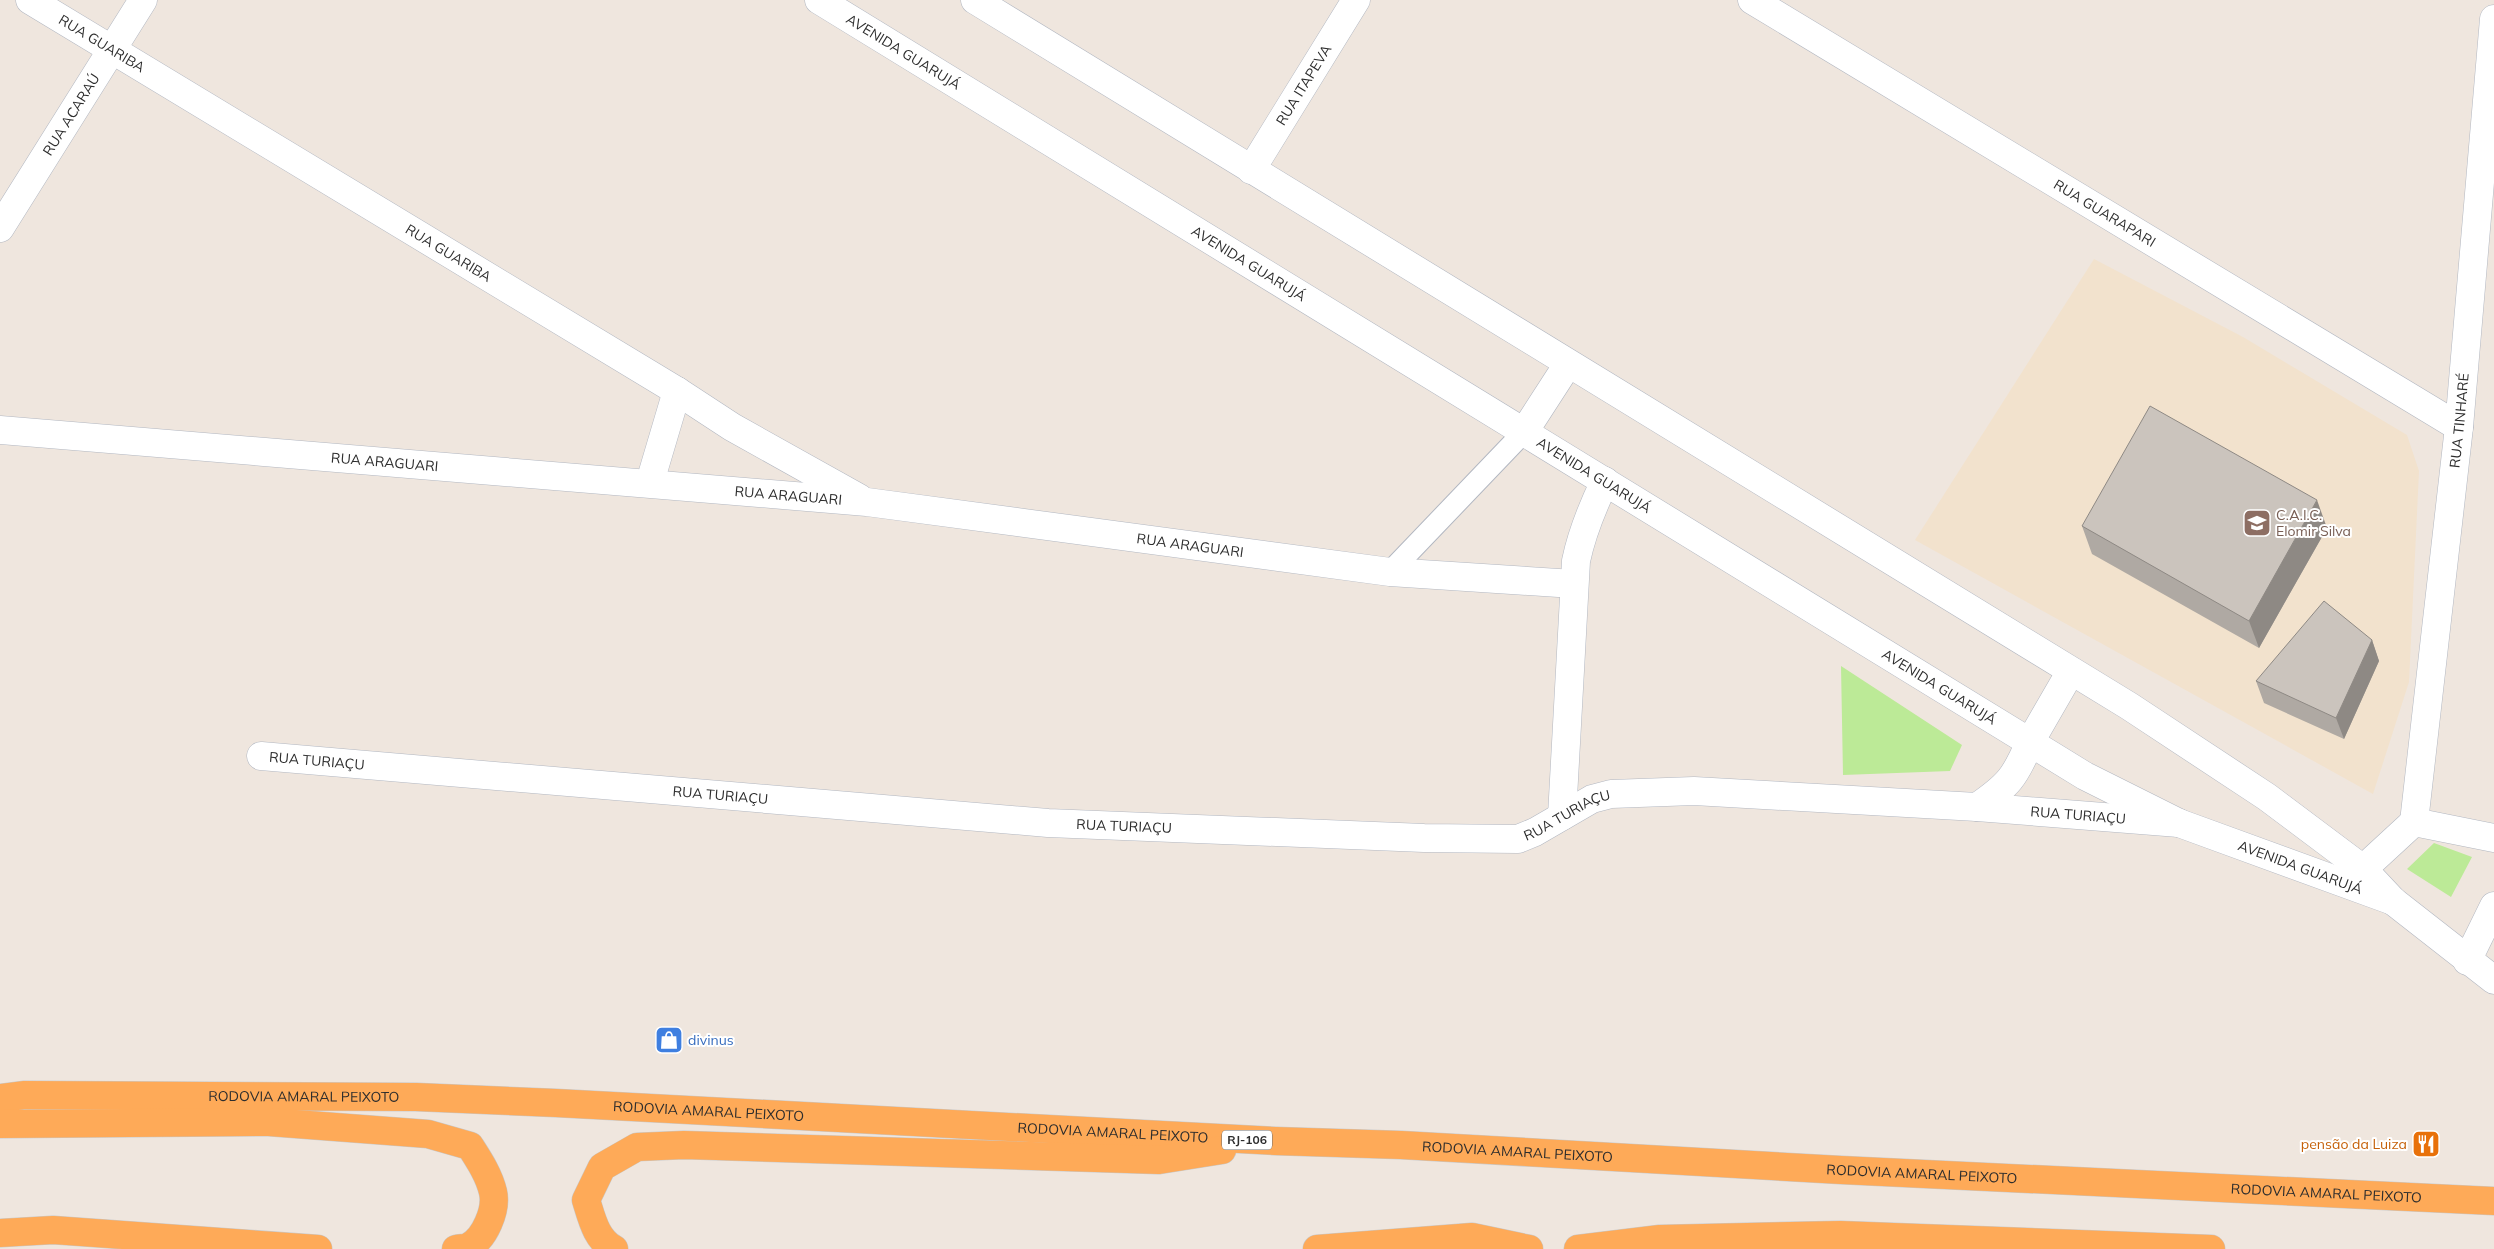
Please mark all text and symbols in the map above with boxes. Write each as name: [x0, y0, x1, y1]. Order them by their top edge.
street label: AVENIDA GUARUJÁ: [843, 10, 965, 94]
street label: RUA GUARIBA: [55, 11, 149, 77]
street label: RUA ITAPEVA: [1272, 41, 1336, 129]
street label: RUA ACARAÚ: [39, 70, 104, 159]
street label: RUA GUARAPARI: [2050, 175, 2159, 251]
street label: RUA GUARIBA: [402, 220, 496, 286]
street label: AVENIDA GUARUJÁ: [1188, 221, 1310, 306]
street label: RUA TINHARÉ: [2445, 372, 2473, 469]
street label: AVENIDA GUARUJÁ: [1533, 433, 1655, 517]
street label: RUA ARAGUARI: [330, 449, 439, 475]
street label: RUA ARAGUARI: [734, 482, 843, 509]
place label: C.A.I.C. Elomir Silva: [2276, 506, 2351, 540]
school or university icon: C.A.I.C. Elomir Silva: [2242, 508, 2272, 538]
street label: RUA ARAGUARI: [1136, 529, 1245, 561]
street label: AVENIDA GUARUJÁ: [1879, 645, 2000, 729]
street label: RUA TURIAÇU: [268, 748, 365, 774]
street label: RUA TURIAÇU: [672, 782, 769, 808]
street label: RUA TURIAÇU: [1521, 786, 1612, 845]
street label: RUA TURIAÇU: [2030, 802, 2127, 828]
street label: RUA TURIAÇU: [1076, 815, 1172, 837]
street label: AVENIDA GUARUJÁ: [2236, 836, 2366, 898]
shop icon: divinus: [654, 1025, 684, 1055]
place label: divinus: [688, 1031, 734, 1049]
street label: RODOVIA AMARAL PEIXOTO: [208, 1087, 399, 1106]
street label: RODOVIA AMARAL PEIXOTO: [613, 1097, 804, 1125]
street label: RODOVIA AMARAL PEIXOTO: [1017, 1118, 1209, 1146]
restaurant icon: pensão da Luiza: [2411, 1129, 2441, 1159]
road number: RJ-106: [1222, 1130, 1272, 1150]
place label: pensão da Luiza: [2301, 1135, 2407, 1153]
street label: RODOVIA AMARAL PEIXOTO: [1421, 1137, 1613, 1166]
street label: RODOVIA AMARAL PEIXOTO: [1826, 1160, 2018, 1187]
street label: RODOVIA AMARAL PEIXOTO: [2230, 1180, 2422, 1207]

